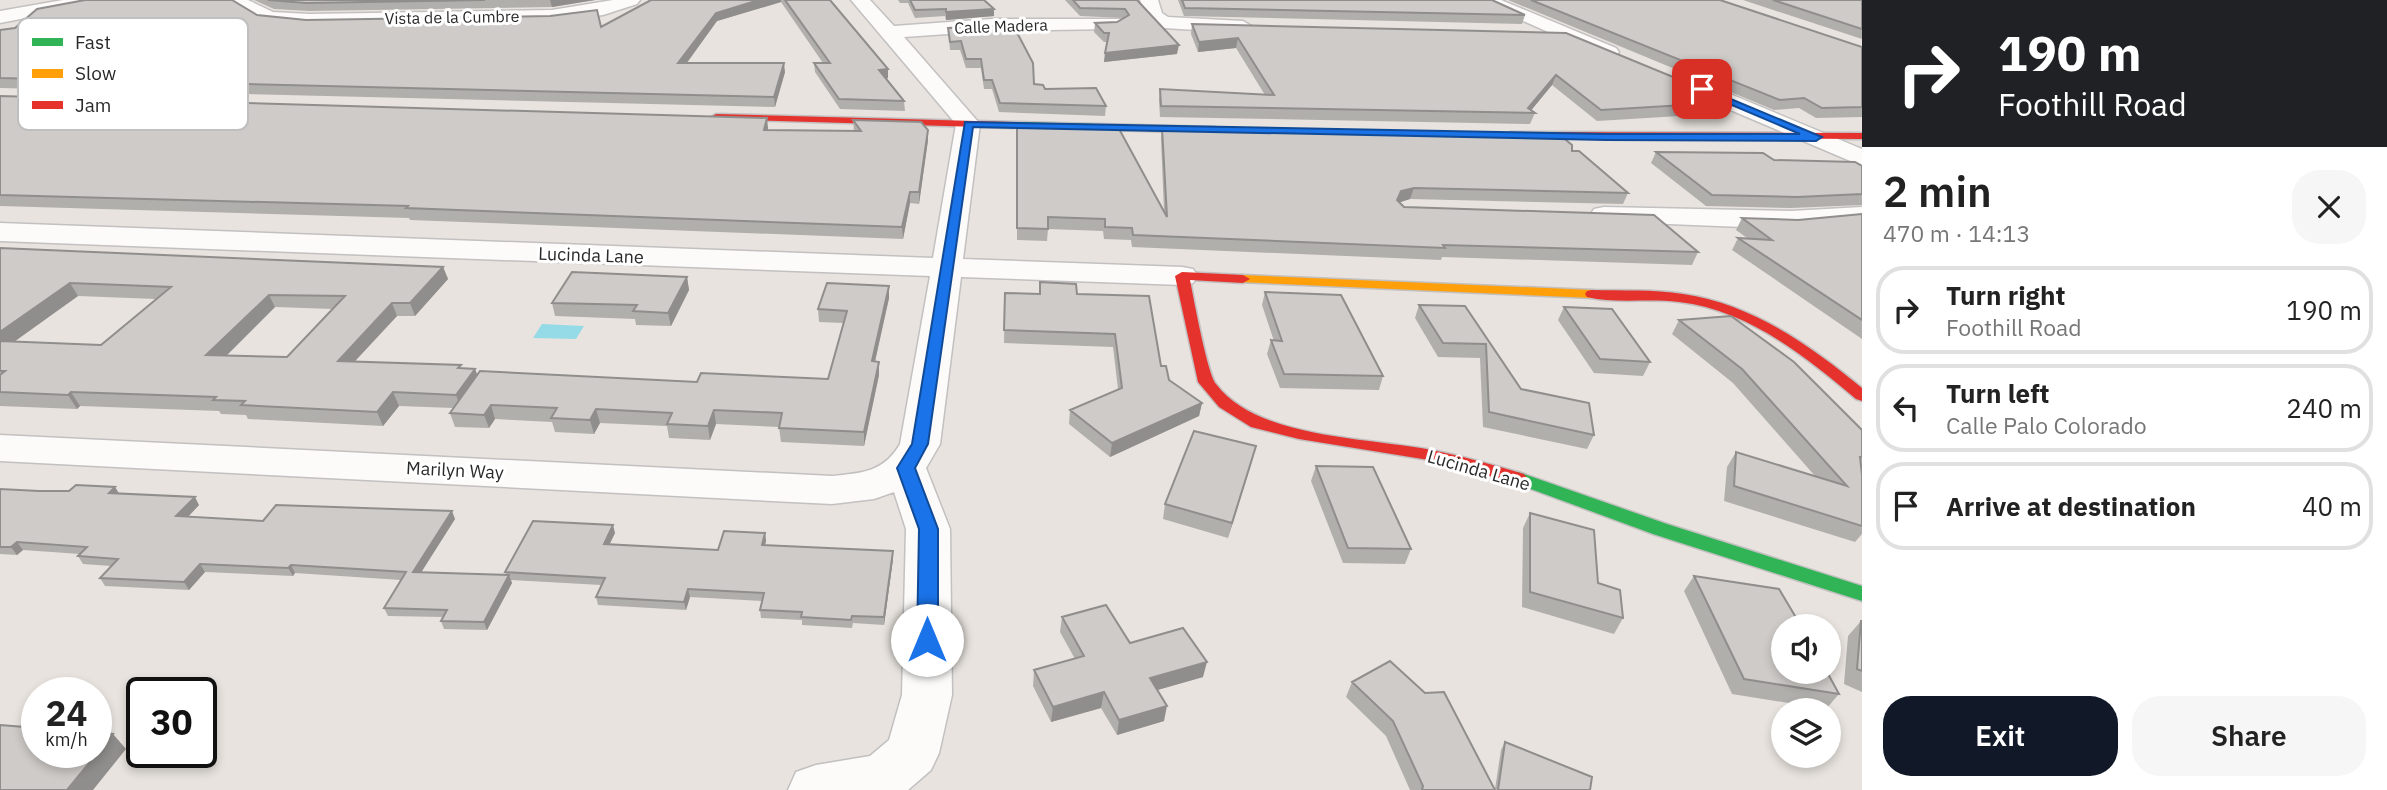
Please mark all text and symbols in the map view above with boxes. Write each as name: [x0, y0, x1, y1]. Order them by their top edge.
street label: Vista de la Cumbre: [384, 6, 520, 28]
street label: Calle Madera: [954, 14, 1049, 38]
legend: [18, 18, 248, 130]
text: 190 m: [1998, 21, 2142, 84]
icon: right: [1883, 28, 1974, 119]
text: Fast: [75, 30, 111, 54]
pin: [1672, 59, 1732, 119]
text: Slow: [75, 61, 116, 85]
icon: arrive: [1683, 70, 1721, 108]
text: Foothill Road: [1998, 83, 2187, 125]
text: Jam: [75, 93, 111, 117]
text: 2 min: [1883, 164, 1992, 219]
button: close: [2292, 170, 2366, 244]
text: 470 m · 14:13: [1883, 218, 2030, 248]
street label: Lucinda Lane: [538, 242, 644, 268]
text: Turn right: [1946, 278, 2065, 312]
icon: right: [1887, 291, 1925, 329]
text: 190 m: [2286, 293, 2362, 327]
text: Foothill Road: [1946, 312, 2082, 342]
text: Turn left: [1946, 376, 2049, 410]
icon: left: [1887, 389, 1925, 427]
text: 240 m: [2286, 391, 2362, 425]
text: Calle Palo Colorado: [1946, 410, 2147, 440]
street label: Lucinda Lane: [1425, 444, 1533, 496]
street label: Marilyn Way: [406, 456, 504, 484]
icon: arrive: [1887, 487, 1925, 525]
text: Arrive at destination: [1946, 489, 2196, 523]
text: 40 m: [2302, 489, 2362, 523]
position arrow: [890, 603, 964, 677]
map controls: [1771, 614, 1841, 768]
button: sound: [1771, 614, 1841, 684]
speed limit sign: 30: [126, 677, 217, 768]
text: 24: [45, 690, 88, 736]
button: Exit: [1883, 696, 2118, 776]
button: Share: [2132, 696, 2366, 776]
button: layers: [1771, 698, 1841, 768]
text: km/h: [45, 728, 88, 751]

